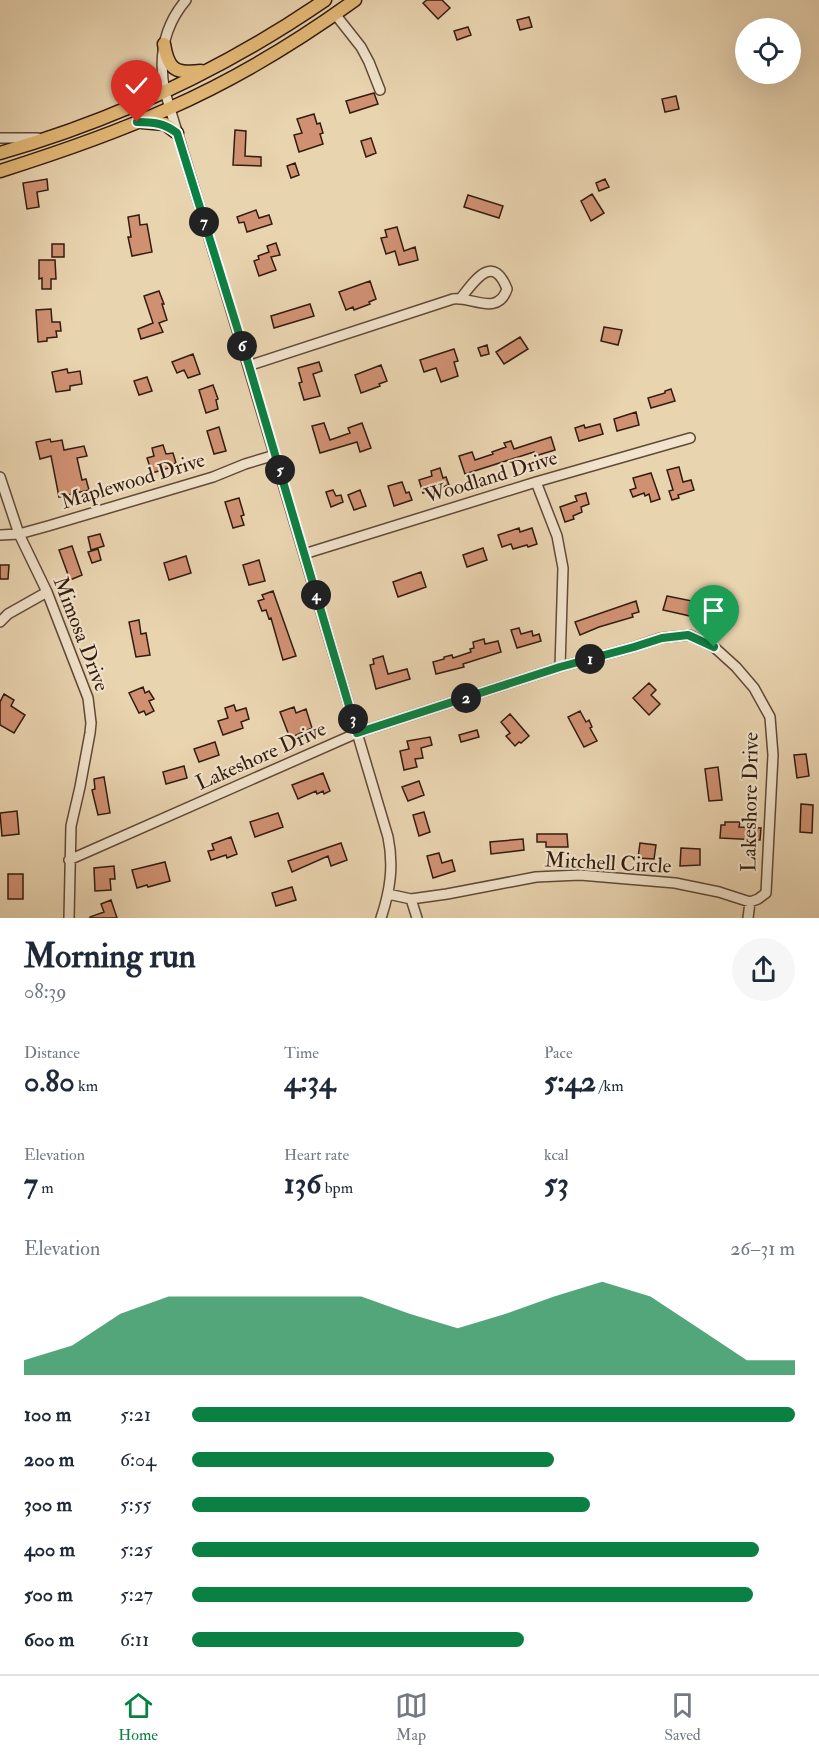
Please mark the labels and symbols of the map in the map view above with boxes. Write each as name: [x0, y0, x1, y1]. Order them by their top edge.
pin: [111, 60, 162, 122]
pin: 7: [189, 207, 219, 237]
pin: 6: [227, 331, 257, 361]
street label: Woodland Drive: [420, 444, 561, 510]
street label: Maplewood Drive: [58, 446, 209, 516]
pin: 5: [265, 455, 295, 485]
street label: Mimosa Drive: [47, 573, 115, 695]
pin: 4: [301, 580, 331, 610]
pin: [688, 585, 739, 647]
pin: 1: [575, 644, 605, 674]
pin: 2: [451, 683, 481, 713]
pin: 3: [338, 704, 368, 734]
street label: Lakeshore Drive: [192, 715, 330, 797]
street label: Lakeshore Drive: [735, 732, 765, 872]
street label: Mitchell Circle: [544, 846, 672, 880]

